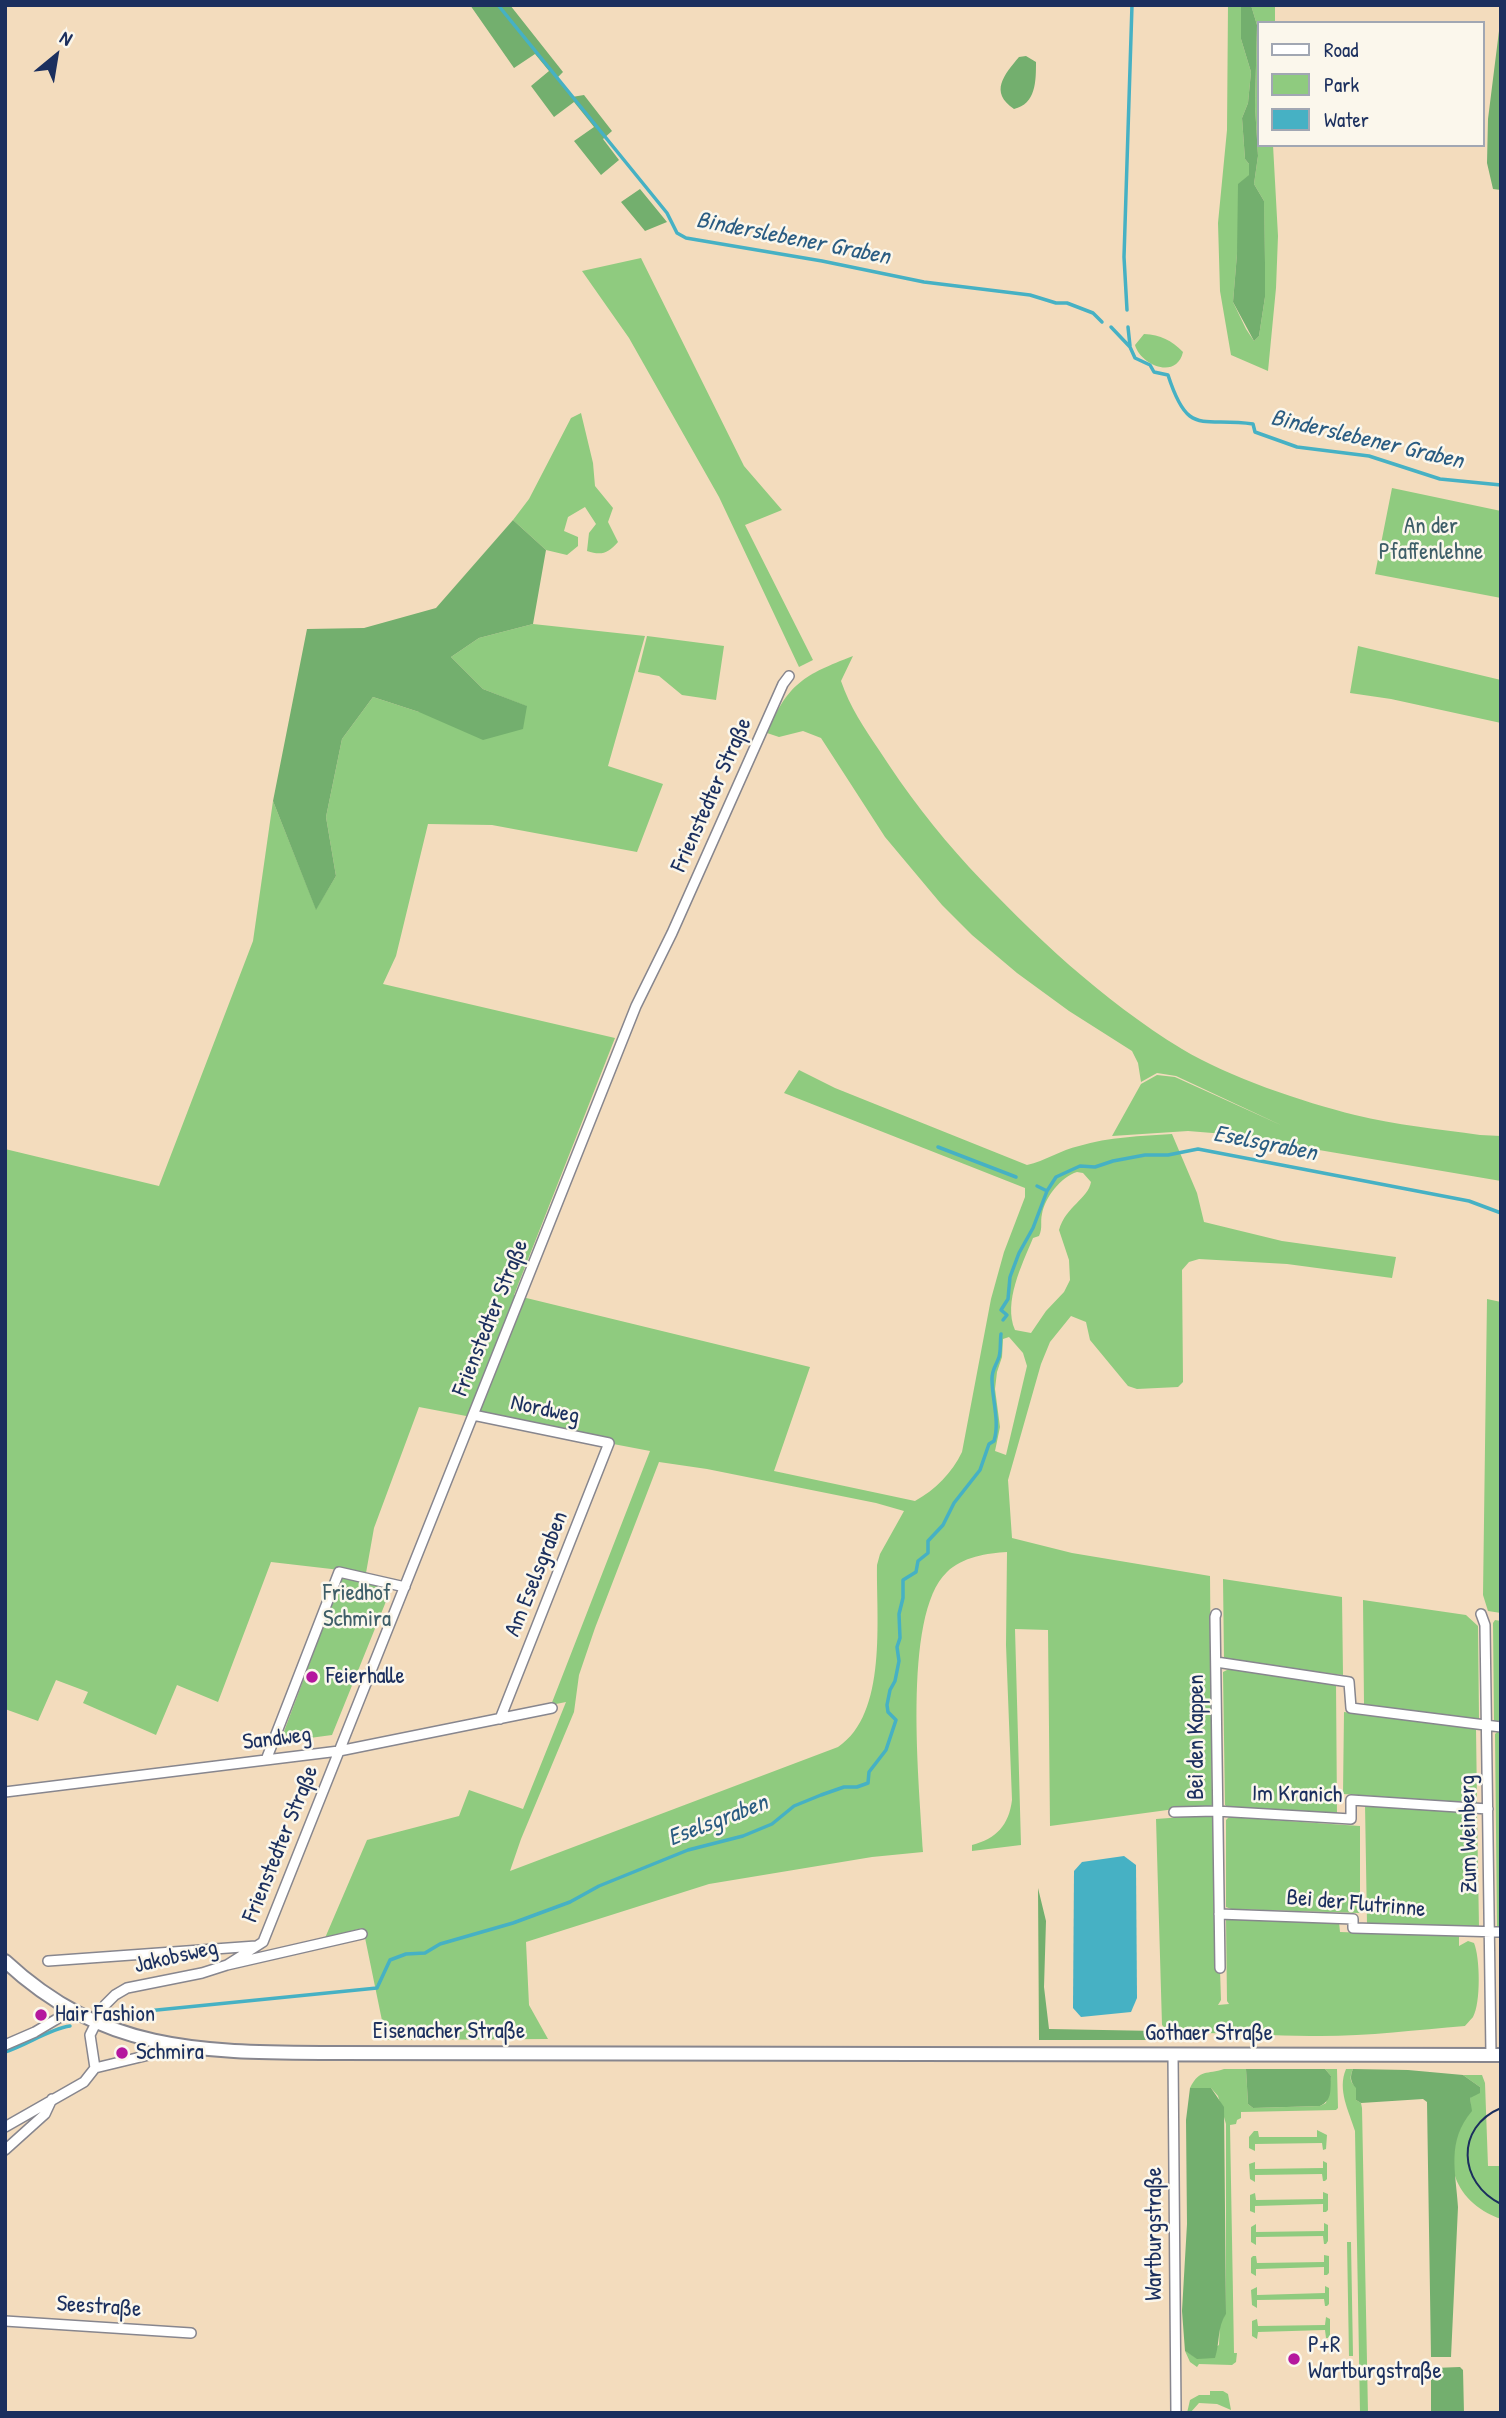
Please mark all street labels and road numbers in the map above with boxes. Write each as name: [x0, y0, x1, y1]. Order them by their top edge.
street label: Frienstedter Straße: [666, 714, 758, 876]
street label: Frienstedter Straße: [447, 1236, 535, 1400]
street label: Nordweg: [508, 1389, 582, 1431]
street label: Am Eselsgraben: [499, 1507, 575, 1641]
street label: Bei den Kappen: [1183, 1674, 1211, 1800]
street label: Sandweg: [241, 1721, 313, 1757]
street label: Frienstedter Straße: [237, 1762, 325, 1926]
street label: Zum Weinberg: [1454, 1775, 1484, 1893]
street label: Im Kranich: [1252, 1780, 1342, 1810]
street label: Bei der Flutrinne: [1285, 1884, 1427, 1924]
street label: Jakobsweg: [132, 1934, 220, 1980]
street label: Eisenacher Straße: [373, 2018, 525, 2046]
street label: Gothaer Straße: [1145, 2020, 1273, 2048]
street label: Wartburgstraße: [1141, 2167, 1169, 2301]
street label: Seestraße: [56, 2290, 142, 2324]

